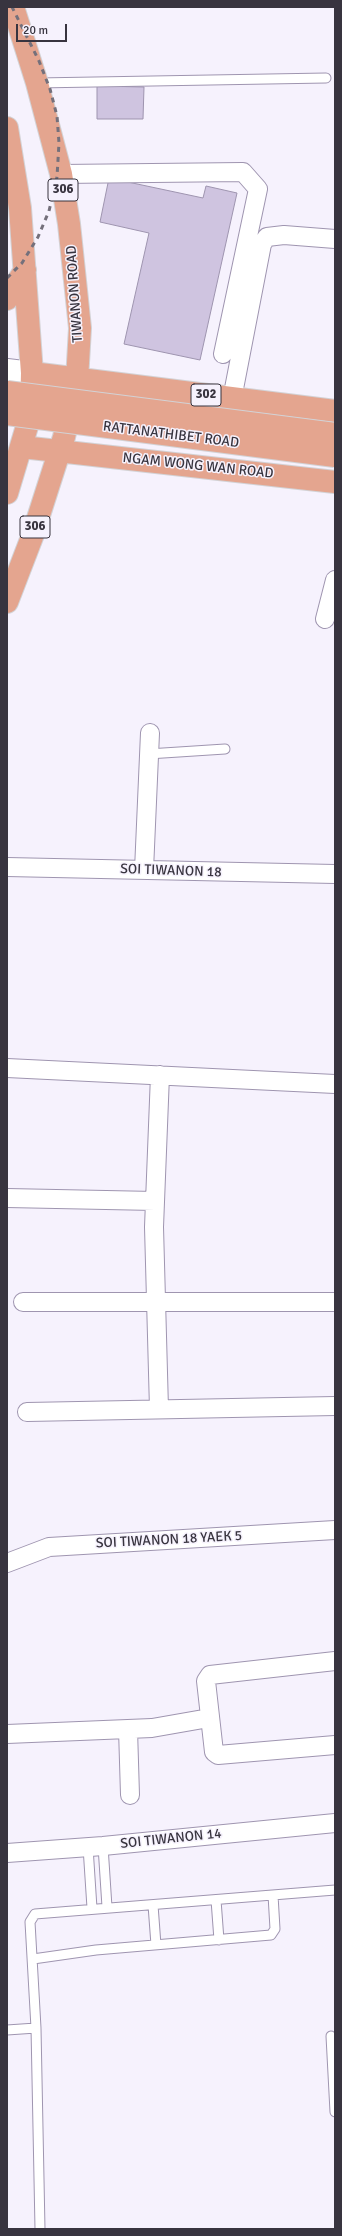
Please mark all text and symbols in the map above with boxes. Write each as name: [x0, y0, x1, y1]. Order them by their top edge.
scale bar: [18, 16, 69, 42]
text: 20 m: [23, 23, 48, 38]
road number: 306: [48, 179, 78, 201]
street label: TIWANON ROAD: [63, 245, 87, 343]
road number: 302: [191, 384, 221, 406]
street label: RATTANATHIBET ROAD: [102, 418, 240, 452]
street label: NGAM WONG WAN ROAD: [122, 450, 274, 482]
road number: 306: [20, 516, 50, 538]
street label: SOI TIWANON 18: [120, 861, 222, 881]
street label: SOI TIWANON 18 YAEK 5: [95, 1528, 243, 1552]
street label: SOI TIWANON 14: [120, 1825, 222, 1853]

